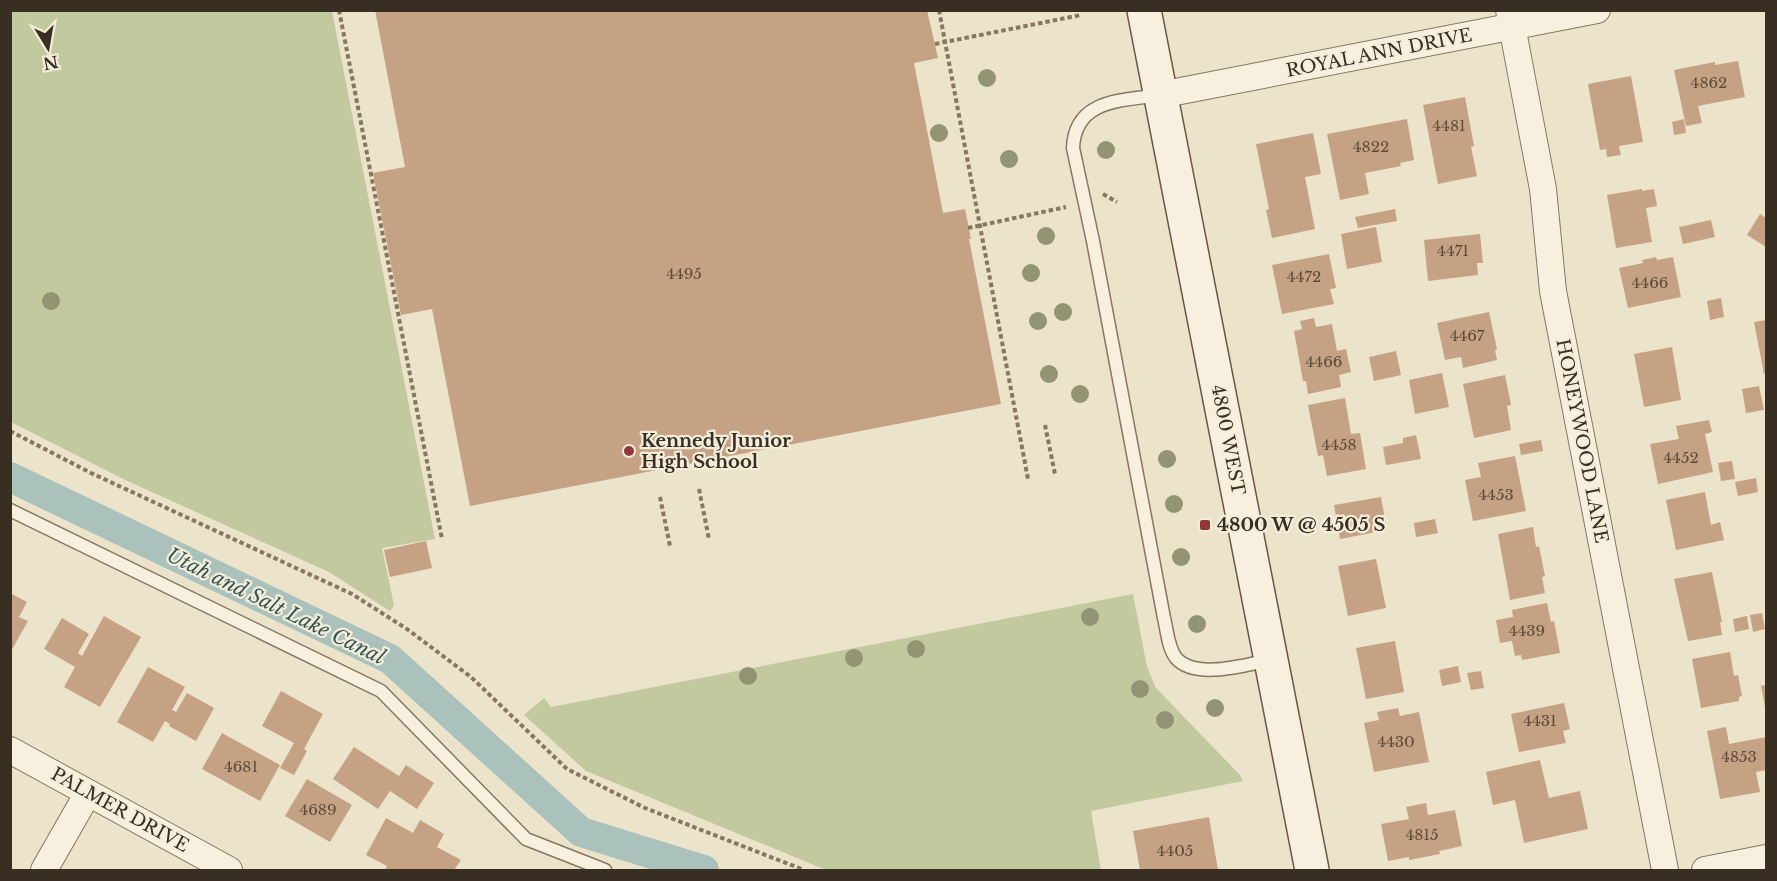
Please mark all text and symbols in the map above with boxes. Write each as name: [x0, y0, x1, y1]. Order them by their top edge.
north arrow: [18, 18, 78, 78]
street label: ROYAL ANN DRIVE: [1284, 24, 1474, 82]
text: N: [42, 51, 60, 74]
house number: 4862: [1691, 73, 1727, 92]
house number: 4481: [1432, 116, 1466, 135]
house number: 4822: [1353, 137, 1389, 156]
house number: 4471: [1437, 241, 1469, 260]
house number: 4495: [666, 264, 702, 283]
house number: 4472: [1287, 267, 1321, 286]
house number: 4466: [1632, 273, 1668, 292]
house number: 4467: [1450, 326, 1485, 345]
street label: HONEYWOOD LANE: [1551, 337, 1613, 545]
house number: 4466: [1306, 352, 1342, 371]
street label: 4800 WEST: [1207, 383, 1250, 497]
place label: Kennedy Junior High School: [641, 430, 791, 473]
house number: 4458: [1321, 435, 1357, 454]
marker: Kennedy Junior High School: [622, 444, 636, 458]
house number: 4452: [1663, 448, 1699, 467]
house number: 4453: [1478, 485, 1514, 504]
place label: 4800 W @ 4505 S: [1217, 514, 1385, 536]
marker: 4800 W @ 4505 S: [1198, 518, 1212, 532]
water label: Utah and Salt Lake Canal: [163, 543, 390, 670]
house number: 4439: [1509, 621, 1545, 640]
house number: 4431: [1523, 711, 1557, 730]
house number: 4430: [1377, 732, 1415, 751]
house number: 4853: [1721, 747, 1757, 766]
house number: 4681: [224, 757, 258, 776]
street label: PALMER DRIVE: [47, 763, 193, 857]
house number: 4689: [299, 800, 337, 819]
house number: 4815: [1405, 825, 1439, 844]
house number: 4405: [1157, 841, 1193, 860]

